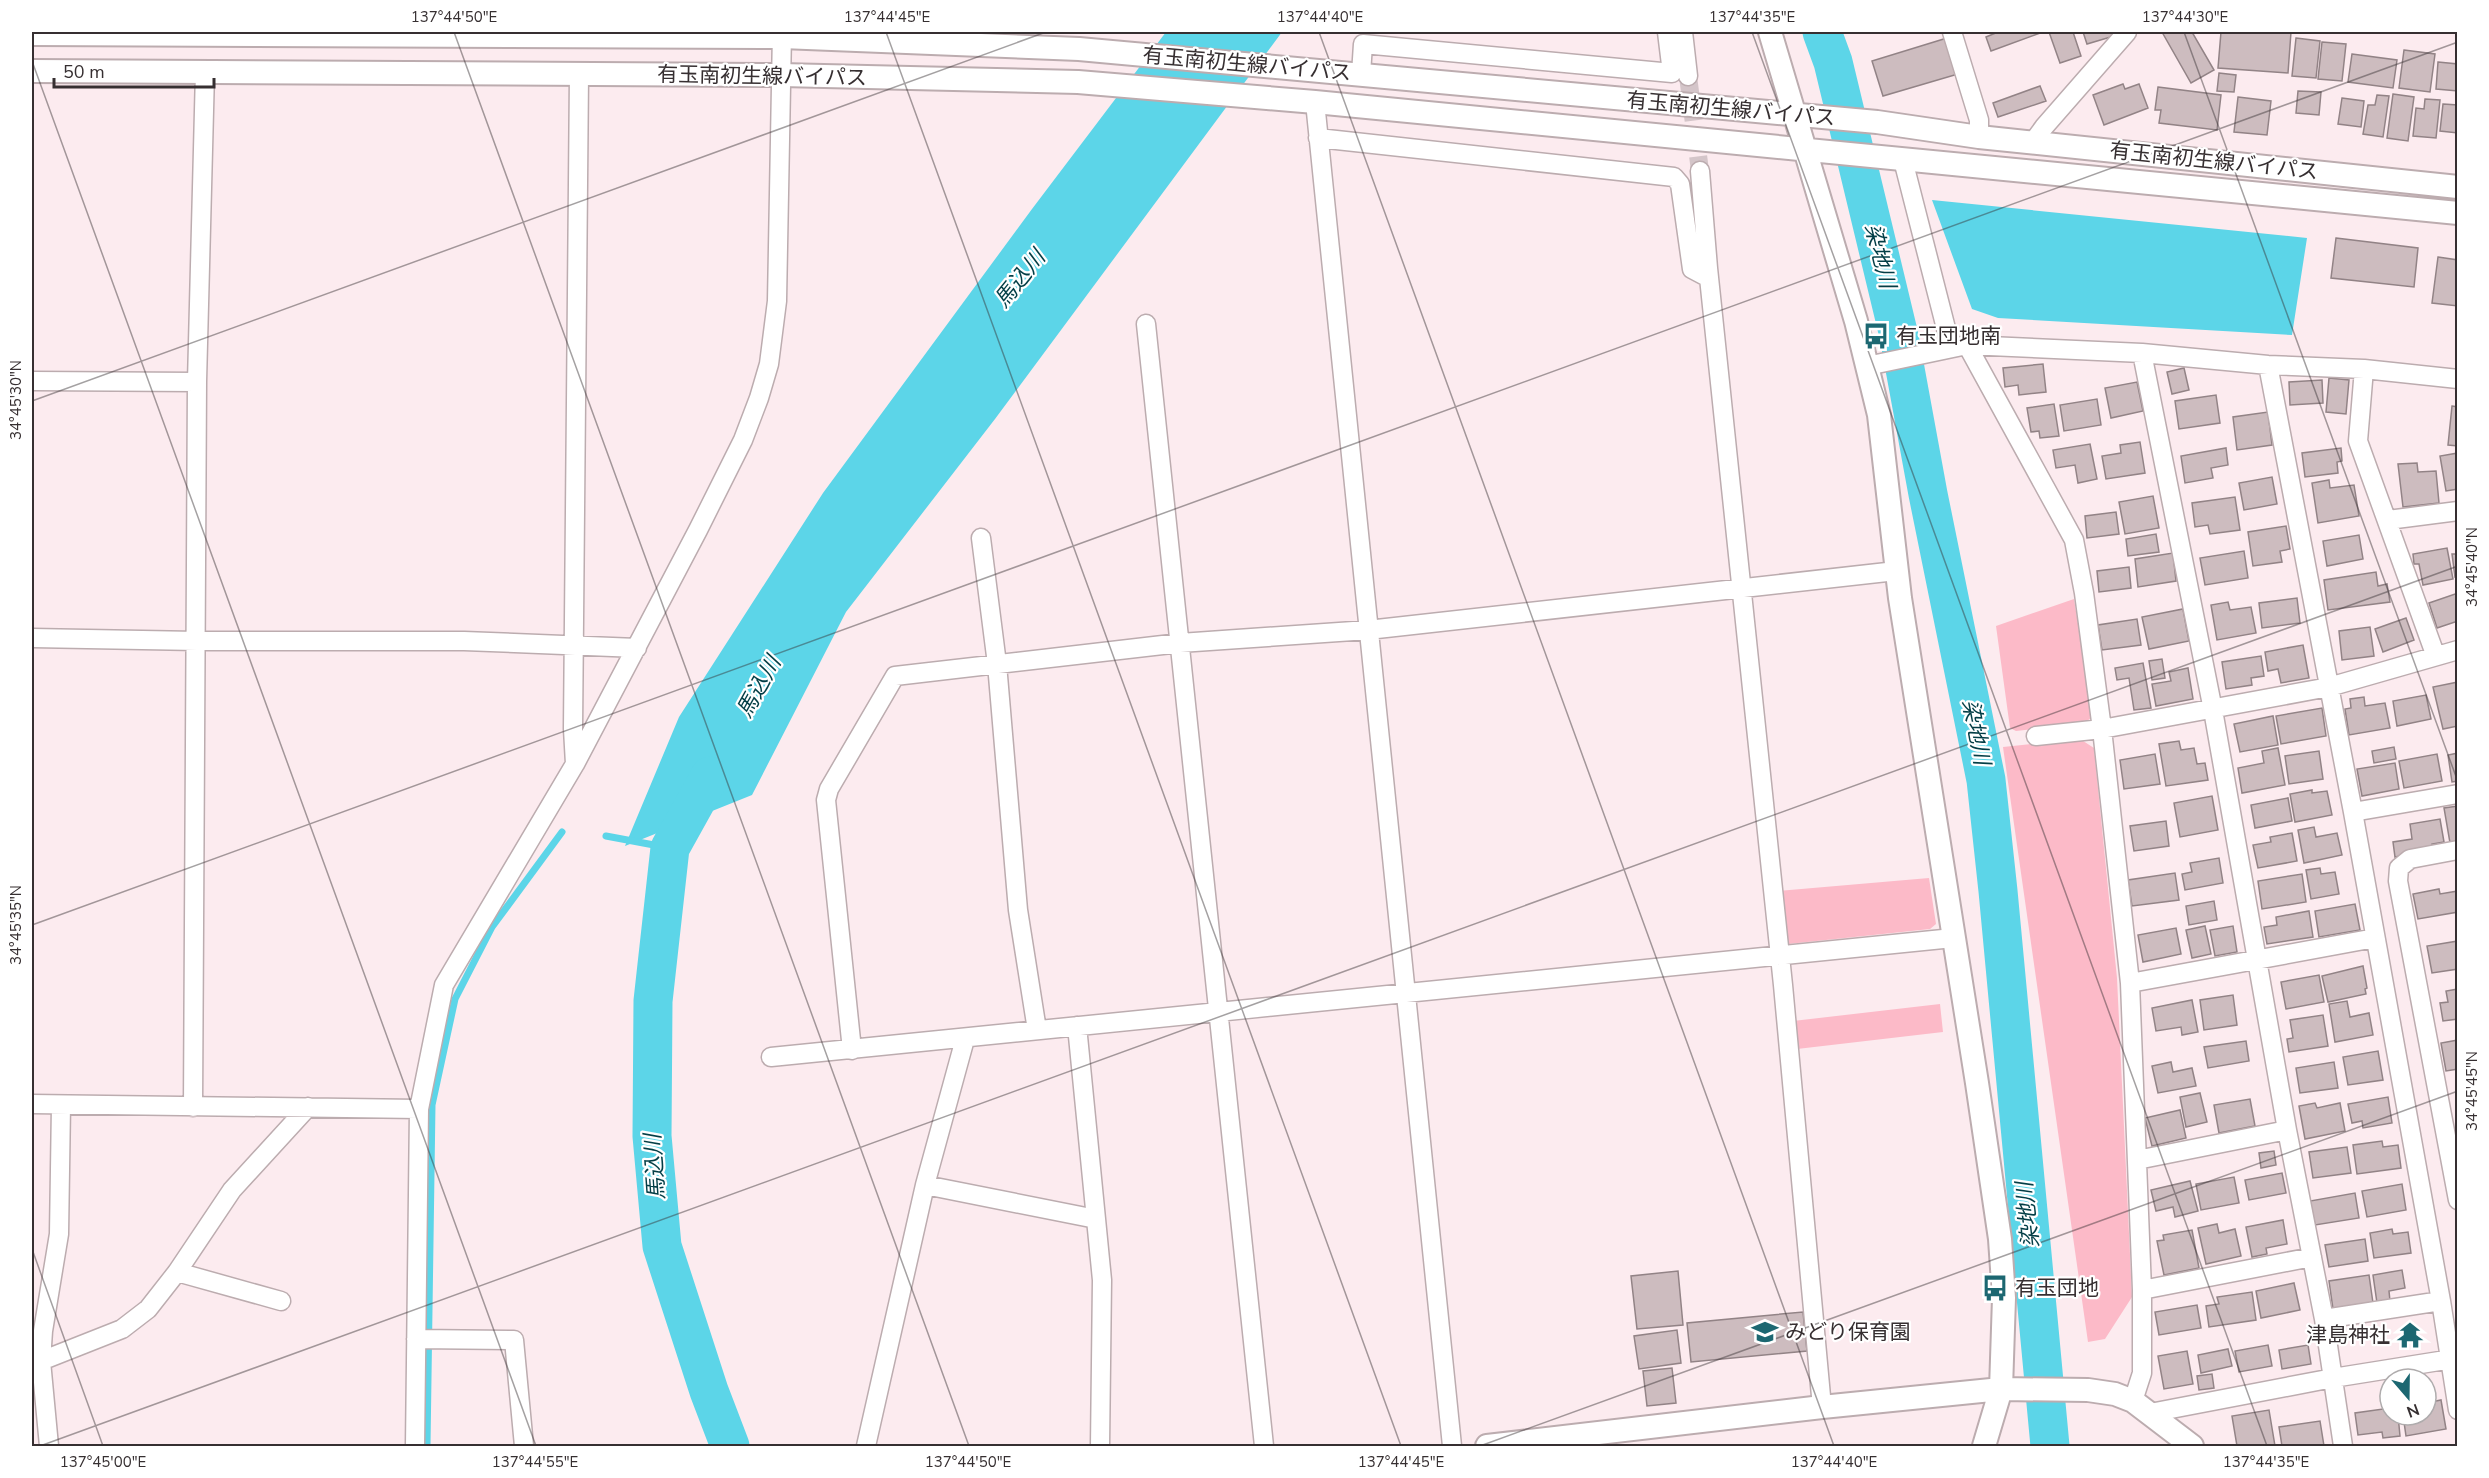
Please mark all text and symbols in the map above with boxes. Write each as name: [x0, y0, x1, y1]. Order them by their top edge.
text: 137°44'50"E: [411, 7, 497, 27]
text: 137°44'45"E: [844, 7, 930, 27]
text: 137°44'40"E: [1277, 7, 1363, 27]
text: 137°44'35"E: [1709, 7, 1795, 27]
text: 137°44'30"E: [2142, 7, 2228, 27]
street label: 有玉南初生線バイパス: [1141, 41, 1353, 87]
scale bar: [54, 51, 214, 89]
text: 50 m: [63, 60, 105, 84]
street label: 有玉南初生線バイパス: [657, 60, 867, 92]
street label: 有玉南初生線バイパス: [1625, 86, 1837, 132]
street label: 有玉南初生線バイパス: [2108, 136, 2320, 186]
water label: 染地川: [1857, 220, 1903, 294]
water label: 馬込川: [988, 242, 1054, 314]
bus stop icon: 有玉団地南: [1861, 321, 1891, 351]
place label: 有玉団地南: [1896, 322, 2001, 350]
text: 34°45'30"N: [6, 360, 26, 440]
text: 34°45'40"N: [2462, 527, 2482, 607]
water label: 馬込川: [730, 649, 789, 723]
water label: 染地川: [1955, 697, 1997, 769]
text: 34°45'35"N: [6, 885, 26, 965]
text: 34°45'45"N: [2462, 1051, 2482, 1131]
water label: 馬込川: [638, 1131, 672, 1201]
water label: 染地川: [2009, 1179, 2046, 1249]
bus stop icon: 有玉団地: [1980, 1273, 2010, 1303]
place label: 有玉団地: [2015, 1274, 2099, 1302]
school or university icon: みどり保育園: [1750, 1317, 1780, 1347]
place label: みどり保育園: [1785, 1318, 1911, 1346]
temple icon: 津島神社: [2395, 1320, 2425, 1350]
place label: 津島神社: [2306, 1321, 2390, 1349]
north arrow: [2378, 1367, 2438, 1427]
text: N: [2403, 1398, 2422, 1423]
text: 137°45'00"E: [60, 1452, 146, 1472]
text: 137°44'55"E: [492, 1452, 578, 1472]
text: 137°44'50"E: [925, 1452, 1011, 1472]
text: 137°44'45"E: [1358, 1452, 1444, 1472]
text: 137°44'40"E: [1791, 1452, 1877, 1472]
text: 137°44'35"E: [2223, 1452, 2309, 1472]

